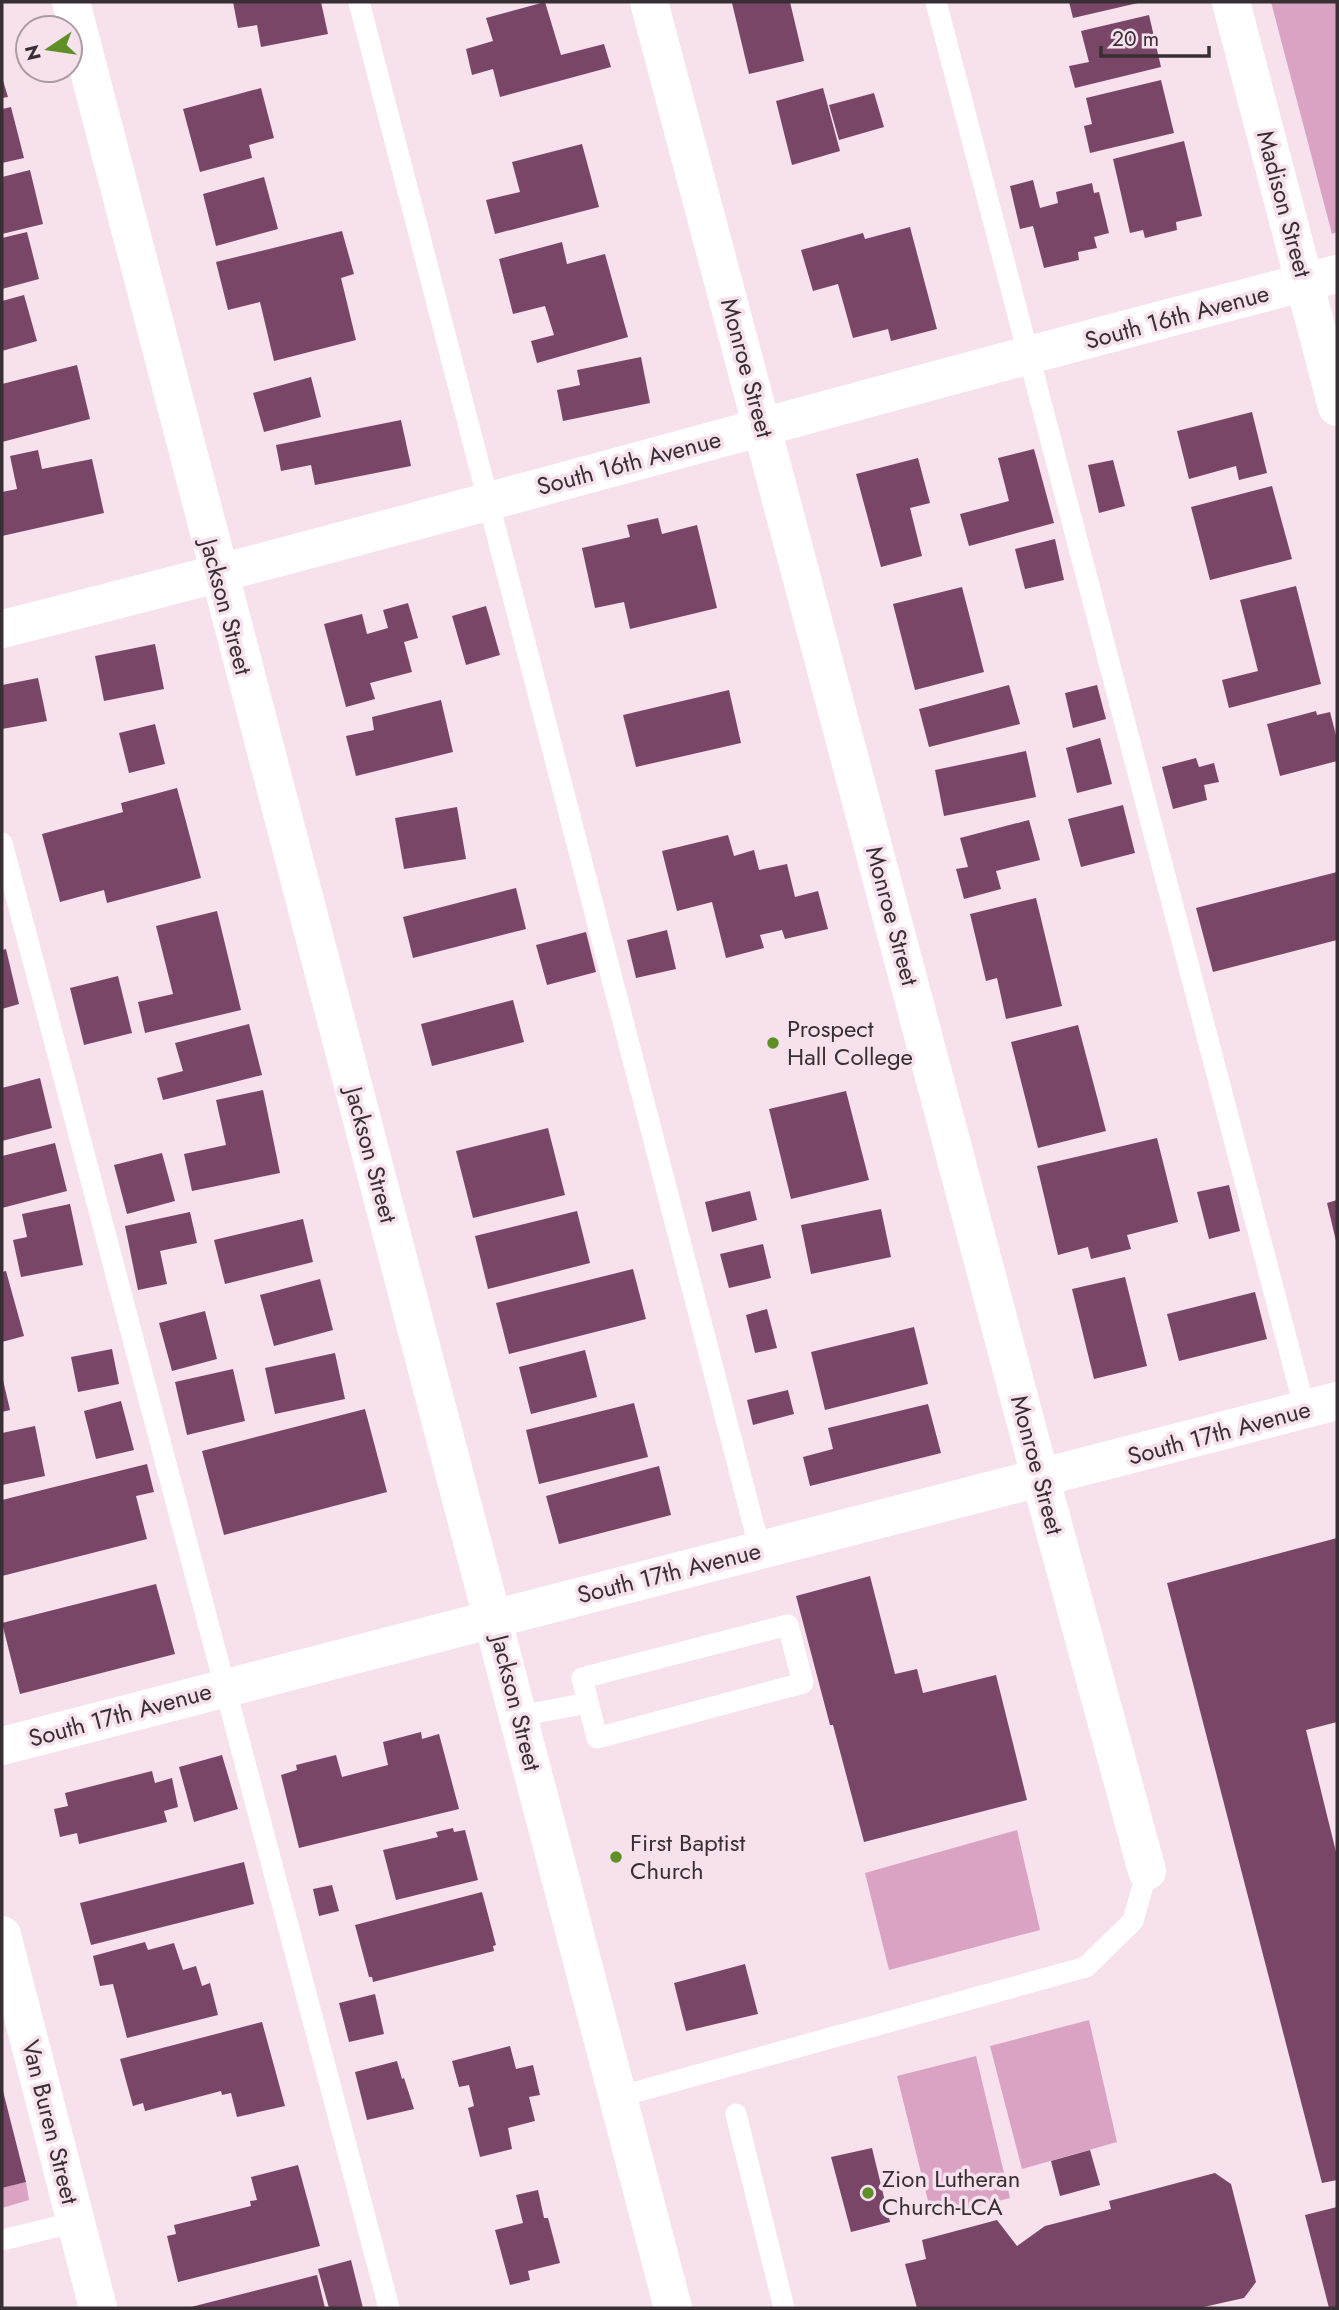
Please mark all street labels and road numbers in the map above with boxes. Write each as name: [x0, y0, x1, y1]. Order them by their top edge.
street label: Madison Street: [1248, 127, 1321, 281]
street label: South 16th Avenue: [1081, 275, 1273, 358]
street label: Monroe Street: [712, 294, 783, 442]
street label: South 16th Avenue: [533, 421, 725, 504]
street label: Jackson Street: [191, 532, 261, 679]
street label: Monroe Street: [857, 842, 928, 990]
street label: Jackson Street: [336, 1080, 406, 1227]
street label: Monroe Street: [1002, 1391, 1073, 1539]
street label: South 17th Avenue: [1123, 1391, 1314, 1474]
street label: South 17th Avenue: [573, 1533, 764, 1612]
street label: Jackson Street: [482, 1628, 550, 1775]
street label: South 17th Avenue: [24, 1673, 215, 1756]
street label: Van Buren Street: [13, 2036, 88, 2208]

